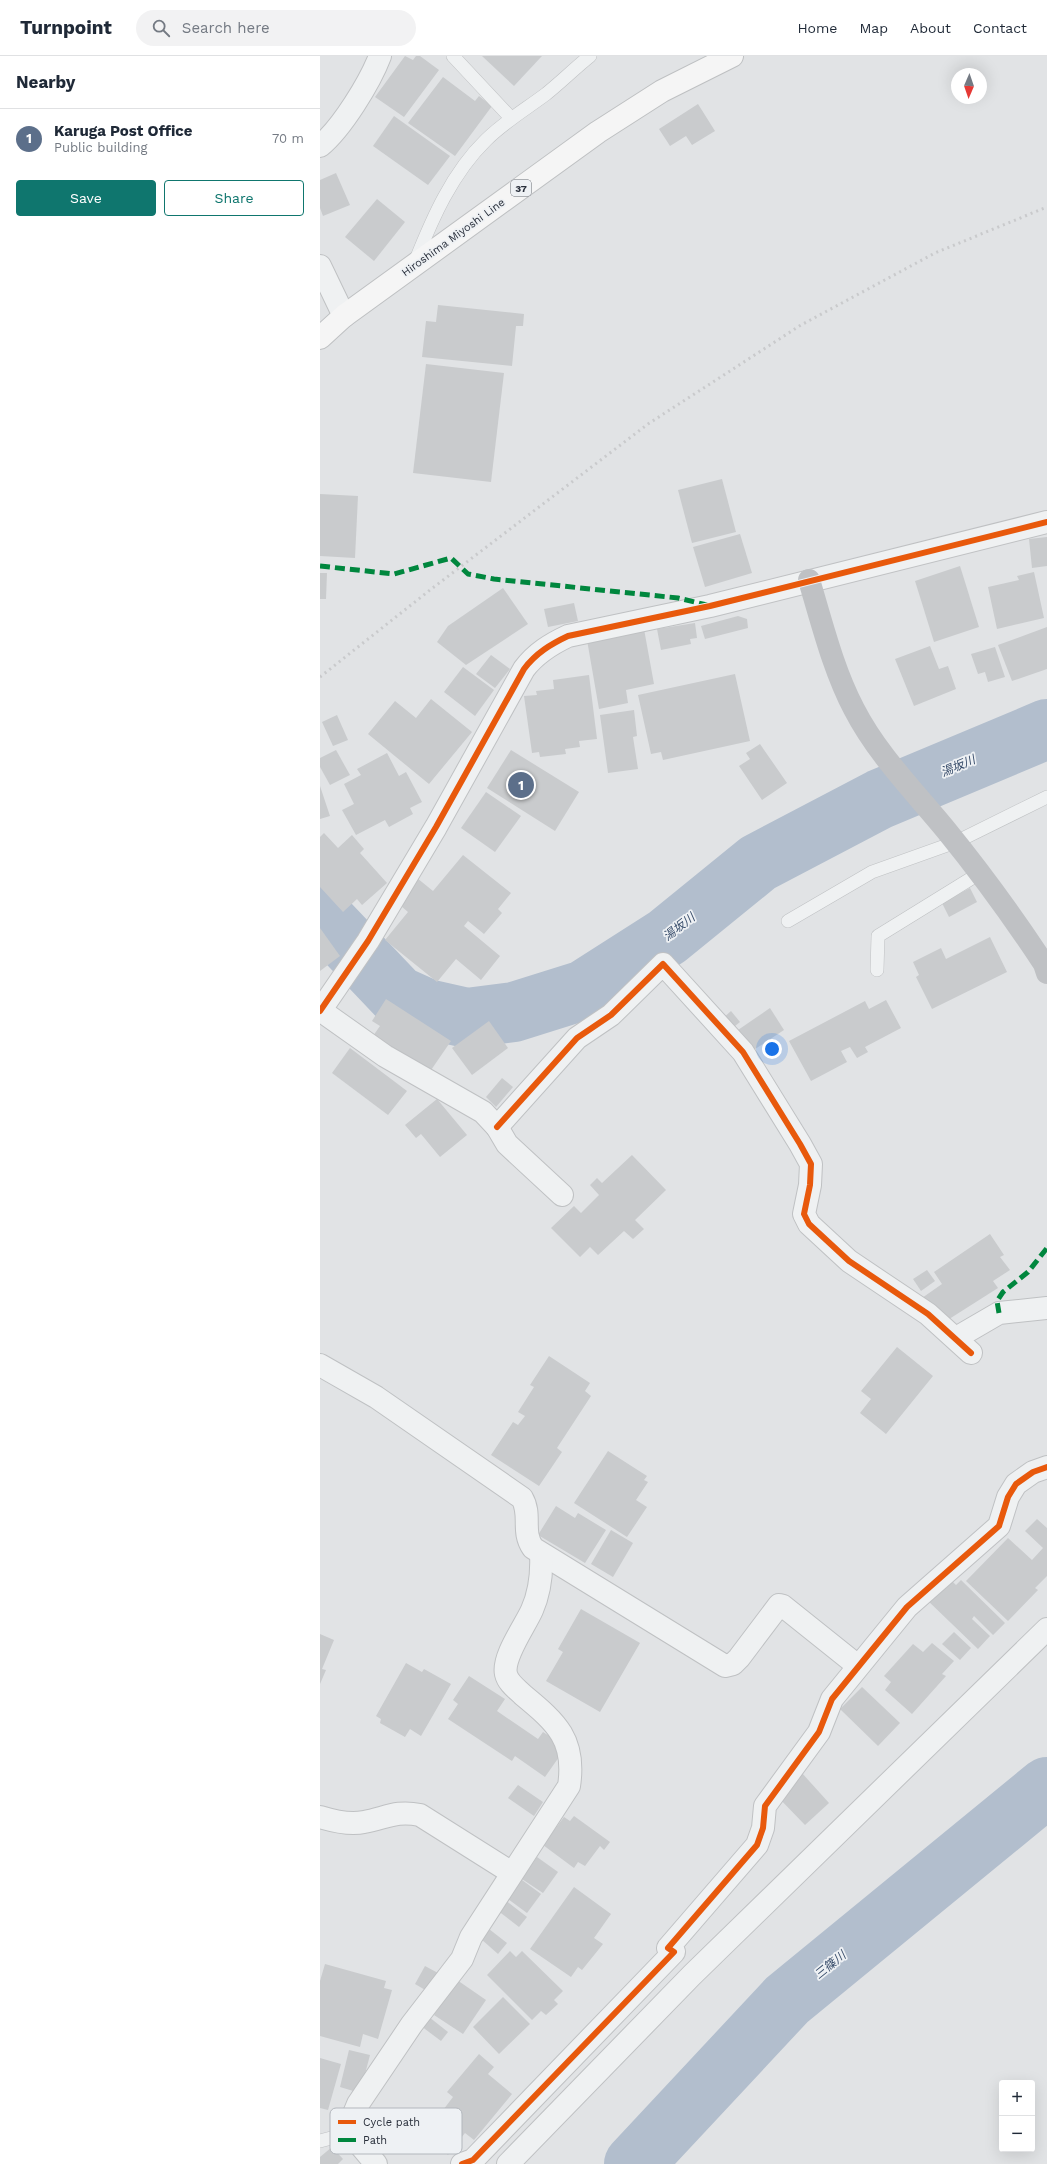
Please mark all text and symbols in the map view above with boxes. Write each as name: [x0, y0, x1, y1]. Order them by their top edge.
search box: [136, 10, 416, 46]
text: Turnpoint: [20, 16, 112, 39]
icon: search: [150, 17, 172, 39]
text: Search here: [182, 19, 270, 37]
text: Home: [797, 20, 837, 36]
text: Map: [859, 20, 888, 36]
text: About: [910, 20, 951, 36]
text: Contact: [973, 20, 1027, 36]
north arrow: [951, 68, 987, 104]
text: Nearby: [16, 72, 75, 92]
text: Karuga Post Office: [54, 122, 192, 140]
text: 1: [26, 131, 32, 146]
text: 70 m: [272, 131, 304, 146]
text: Public building: [54, 140, 147, 155]
button: Save: [16, 180, 156, 216]
button: Share: [164, 180, 304, 216]
road number: 37: [511, 180, 531, 196]
street label: Hiroshima Miyoshi Line: [399, 196, 507, 279]
water label: 湯坂川: [939, 752, 979, 779]
pin: 1: [508, 770, 534, 800]
water label: 湯坂川: [661, 909, 699, 944]
your location: [762, 1039, 782, 1059]
water label: 三篠川: [812, 1947, 850, 1982]
map controls: [999, 2080, 1035, 2152]
button: +: [999, 2080, 1035, 2116]
legend: [330, 2108, 462, 2154]
text: Cycle path: [363, 2116, 420, 2129]
button: −: [999, 2116, 1035, 2152]
text: Path: [363, 2134, 387, 2147]

